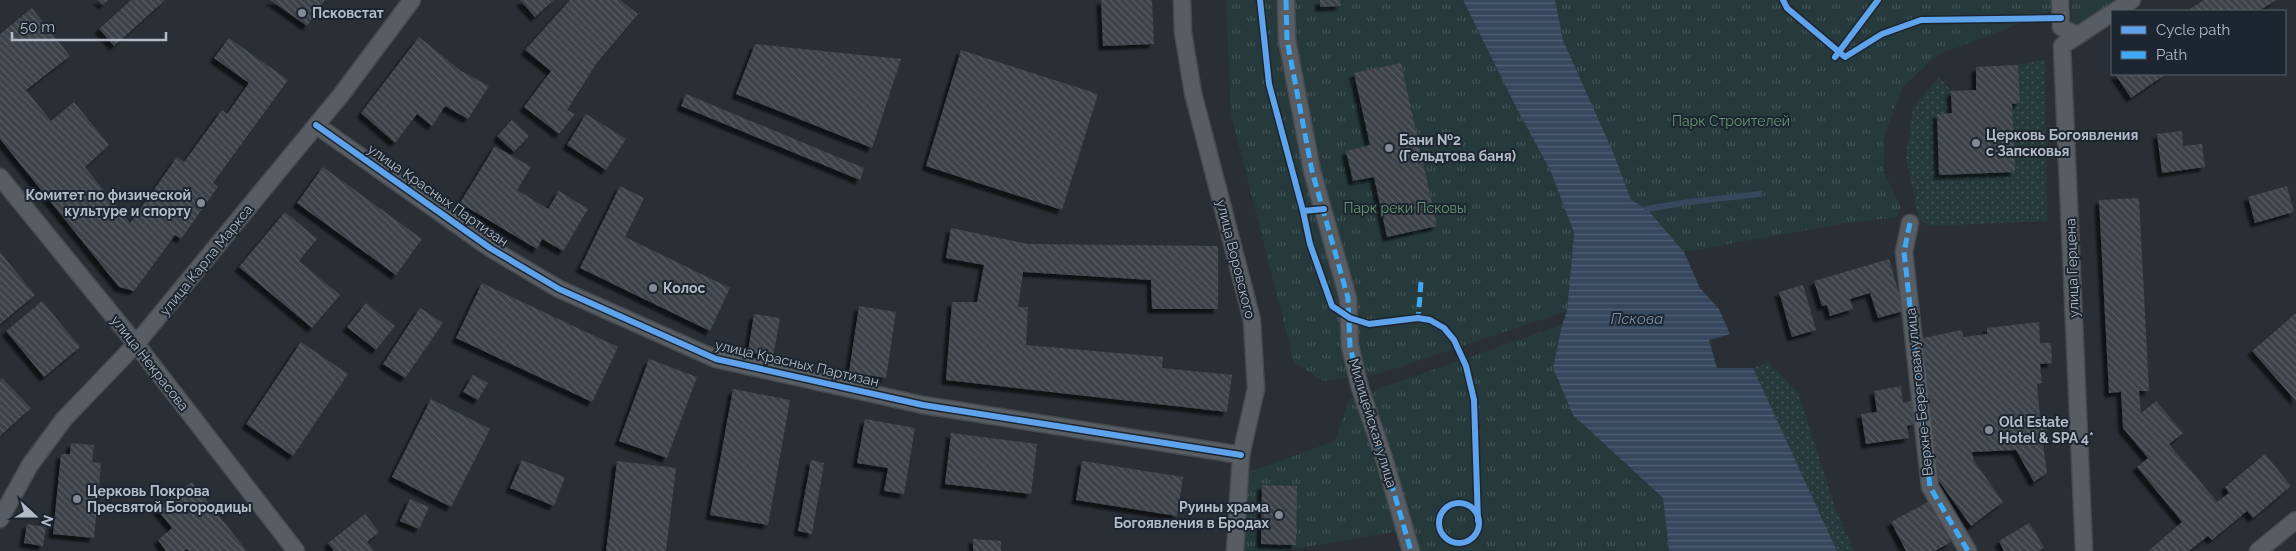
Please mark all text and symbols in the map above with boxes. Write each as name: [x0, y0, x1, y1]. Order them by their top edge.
place label: Псковстат: [312, 5, 384, 21]
marker: Псковстат: [296, 7, 308, 19]
scale bar: [12, 10, 166, 42]
legend: [2111, 10, 2286, 75]
text: 50 m: [20, 18, 55, 36]
text: Cycle path: [2156, 21, 2230, 39]
text: Path: [2156, 46, 2187, 64]
park label: Парк Строителей: [1672, 113, 1790, 129]
place label: Церковь Богоявления с Запсковья: [1986, 127, 2138, 159]
place label: Бани №2 (Гельдтова баня): [1399, 132, 1516, 164]
marker: Церковь Богоявления с Запсковья: [1970, 137, 1982, 149]
street label: улица Красных Партизан: [365, 140, 511, 250]
marker: Бани №2 (Гельдтова баня): [1383, 142, 1395, 154]
place label: Комитет по физической культуре и спорту: [26, 187, 191, 219]
marker: Комитет по физической культуре и спорту: [195, 197, 207, 209]
street label: улица Воровского: [1213, 198, 1259, 320]
park label: Парк реки Псковы: [1343, 200, 1467, 216]
street label: улица Карла Маркса: [156, 201, 256, 319]
street label: улица Герцена: [2062, 218, 2082, 318]
place label: Колос: [663, 280, 705, 296]
marker: Колос: [647, 282, 659, 294]
street label: Верхне-Береговая улица: [1902, 307, 1936, 477]
water label: Пскова: [1611, 310, 1663, 328]
street label: улица Некрасова: [108, 312, 192, 414]
street label: улица Красных Партизан: [713, 336, 881, 390]
street label: Милицейская улица: [1346, 357, 1400, 489]
place label: Old Estate Hotel & SPA 4*: [1999, 414, 2094, 446]
marker: Old Estate Hotel & SPA 4*: [1983, 424, 1995, 436]
place label: Церковь Покрова Пресвятой Богородицы: [87, 483, 252, 515]
north arrow: [10, 491, 60, 541]
marker: Церковь Покрова Пресвятой Богородицы: [71, 493, 83, 505]
place label: Руины храма Богоявления в Бродах: [1114, 499, 1270, 531]
marker: Руины храма Богоявления в Бродах: [1273, 509, 1285, 521]
text: N: [38, 513, 57, 529]

